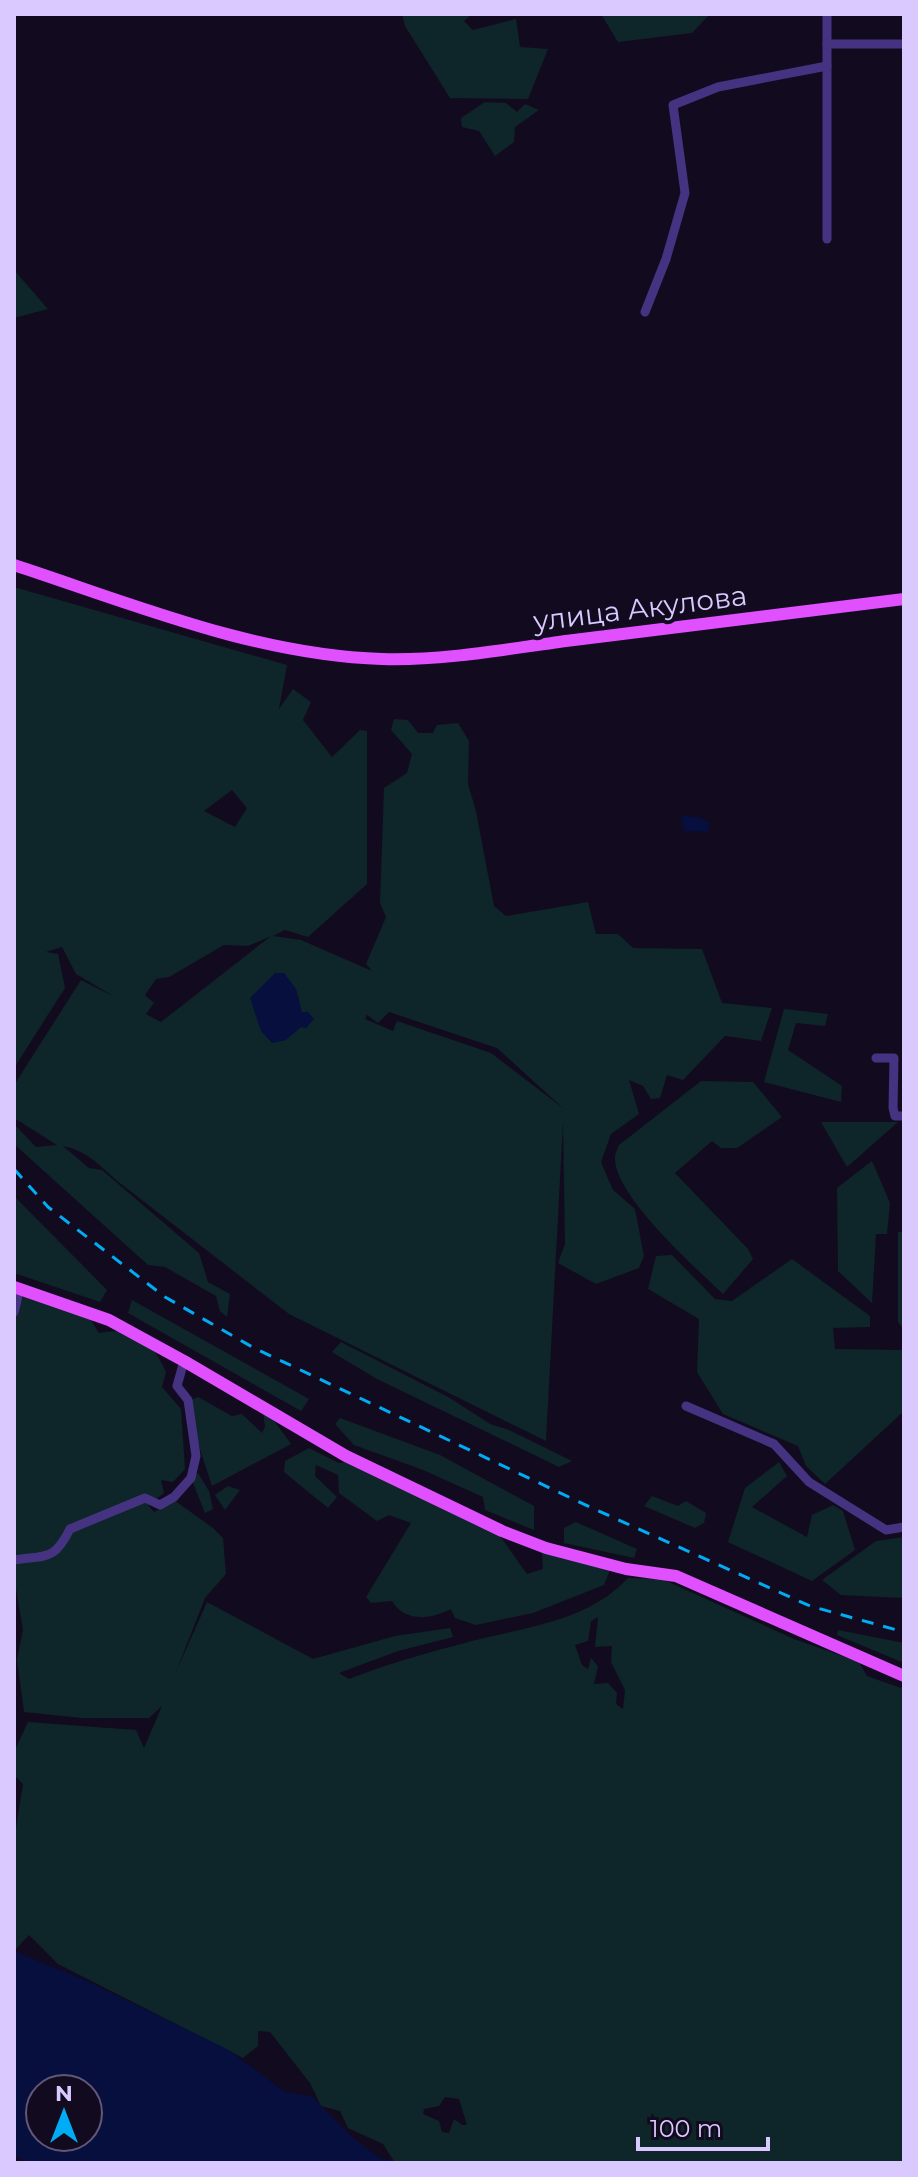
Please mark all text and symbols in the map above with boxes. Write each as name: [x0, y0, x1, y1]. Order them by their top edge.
street label: улица Акулова: [530, 578, 749, 638]
north arrow: [24, 2073, 104, 2153]
text: N: [55, 2080, 73, 2107]
scale bar: [638, 2101, 768, 2151]
text: 100 m: [650, 2114, 722, 2143]

